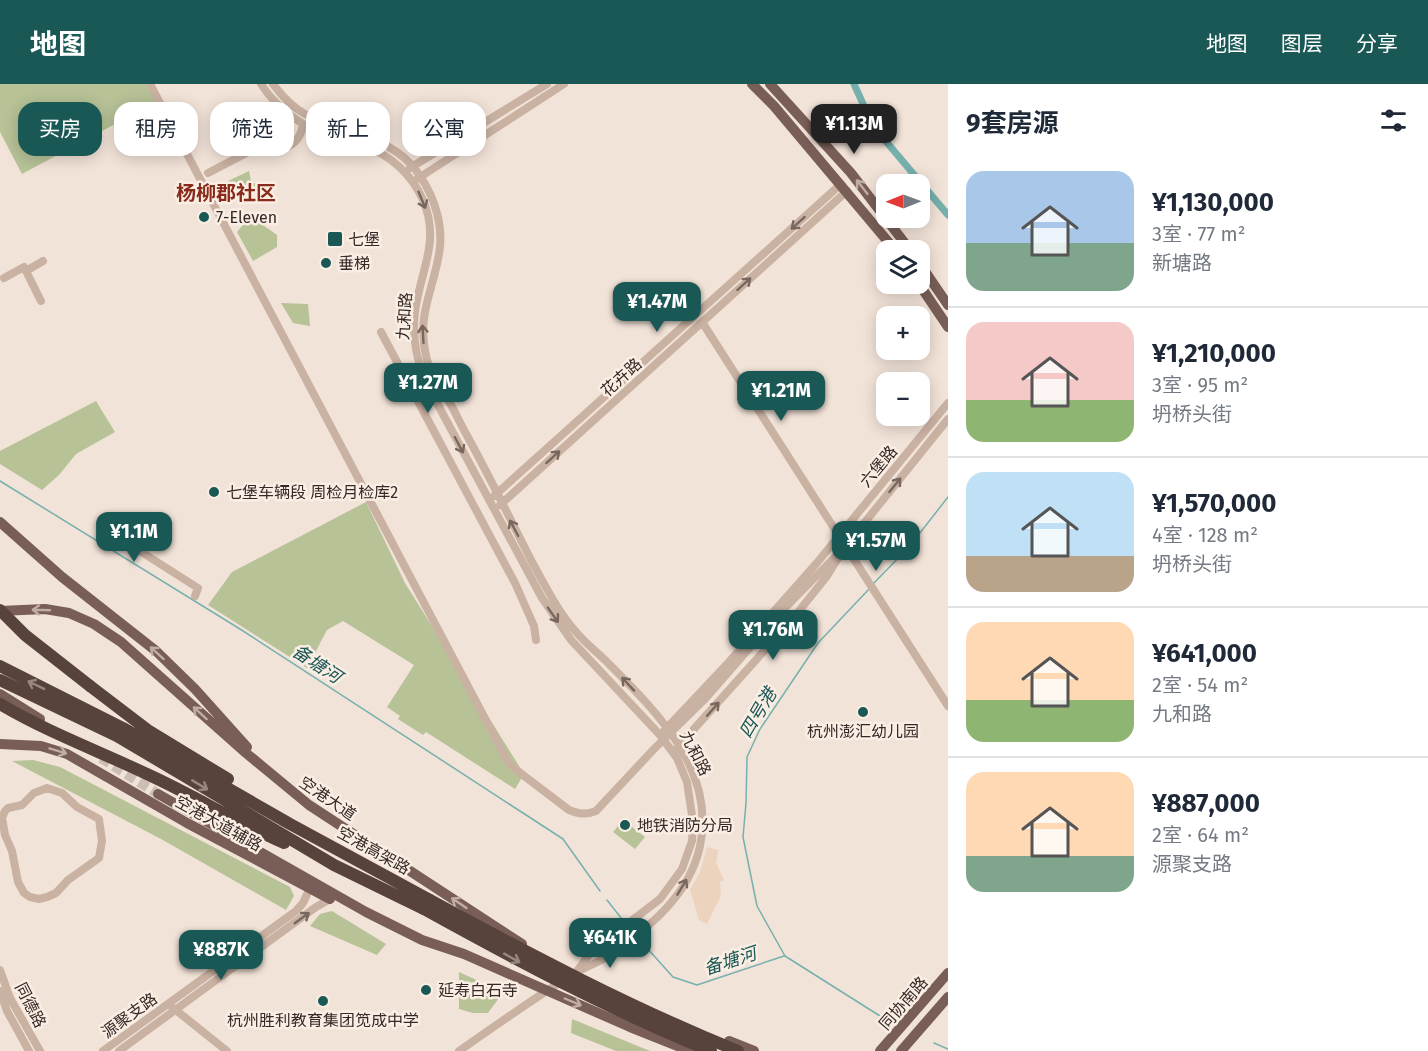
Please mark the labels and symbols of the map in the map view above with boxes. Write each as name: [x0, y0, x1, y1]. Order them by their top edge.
pin: ¥1.13M: [805, 104, 903, 155]
north arrow: [876, 174, 930, 228]
one-way arrow: [856, 179, 869, 195]
district label: 杨柳郡社区: [176, 181, 276, 205]
one-way arrow: [417, 191, 429, 209]
place label: 7-Eleven: [216, 208, 277, 227]
marker: 7-Eleven: [197, 210, 211, 224]
one-way arrow: [790, 216, 805, 230]
marker: 七堡: [326, 230, 344, 248]
place label: 七堡: [348, 230, 380, 249]
place label: 垂梯: [338, 254, 370, 273]
marker: 垂梯: [319, 256, 333, 270]
one-way arrow: [736, 277, 751, 291]
pin: ¥1.47M: [608, 282, 706, 333]
street label: 九和路: [393, 291, 416, 341]
one-way arrow: [418, 325, 429, 345]
street label: 花卉路: [597, 354, 646, 400]
pin: ¥1.27M: [379, 363, 477, 414]
pin: ¥1.21M: [732, 371, 830, 422]
one-way arrow: [454, 435, 465, 453]
street label: 六堡路: [856, 442, 901, 491]
one-way arrow: [545, 450, 560, 464]
one-way arrow: [888, 477, 901, 493]
place label: 七堡车辆段 周检月检库2: [226, 483, 398, 502]
marker: 七堡车辆段 周检月检库2: [207, 485, 221, 499]
pin: ¥1.1M: [92, 512, 176, 563]
one-way arrow: [508, 519, 520, 537]
pin: ¥1.57M: [827, 521, 925, 572]
one-way arrow: [31, 604, 51, 615]
one-way arrow: [547, 607, 559, 623]
pin: ¥1.76M: [724, 610, 822, 661]
water label: 备塘河: [288, 640, 348, 690]
one-way arrow: [150, 646, 165, 660]
one-way arrow: [621, 677, 635, 692]
one-way arrow: [27, 679, 45, 691]
water label: 四号港: [735, 682, 783, 742]
one-way arrow: [706, 702, 720, 717]
marker: 杭州澎汇幼儿园: [856, 705, 870, 719]
one-way arrow: [193, 706, 208, 720]
place label: 杭州澎汇幼儿园: [807, 722, 919, 741]
street label: 九和路: [676, 728, 715, 779]
one-way arrow: [48, 746, 67, 757]
street label: 空港大道: [296, 773, 360, 824]
one-way arrow: [191, 780, 208, 792]
street label: 空港大道辅路: [172, 792, 265, 855]
place label: 地铁消防分局: [637, 816, 733, 835]
marker: 地铁消防分局: [618, 818, 632, 832]
street label: 空港高架路: [334, 823, 413, 878]
one-way arrow: [677, 879, 689, 896]
one-way arrow: [450, 896, 467, 909]
one-way arrow: [293, 911, 309, 924]
pin: ¥641K: [568, 918, 652, 969]
pin: ¥887K: [179, 930, 263, 981]
water label: 备塘河: [701, 941, 762, 980]
one-way arrow: [503, 952, 520, 964]
street label: 同协南路: [875, 973, 932, 1034]
street label: 同德路: [11, 980, 50, 1031]
place label: 延寿白石寺: [438, 981, 518, 1000]
marker: 延寿白石寺: [419, 983, 433, 997]
street label: 源聚支路: [98, 989, 161, 1042]
marker: 杭州胜利教育集团笕成中学: [316, 994, 330, 1008]
one-way arrow: [564, 998, 582, 1009]
place label: 杭州胜利教育集团笕成中学: [227, 1011, 419, 1030]

